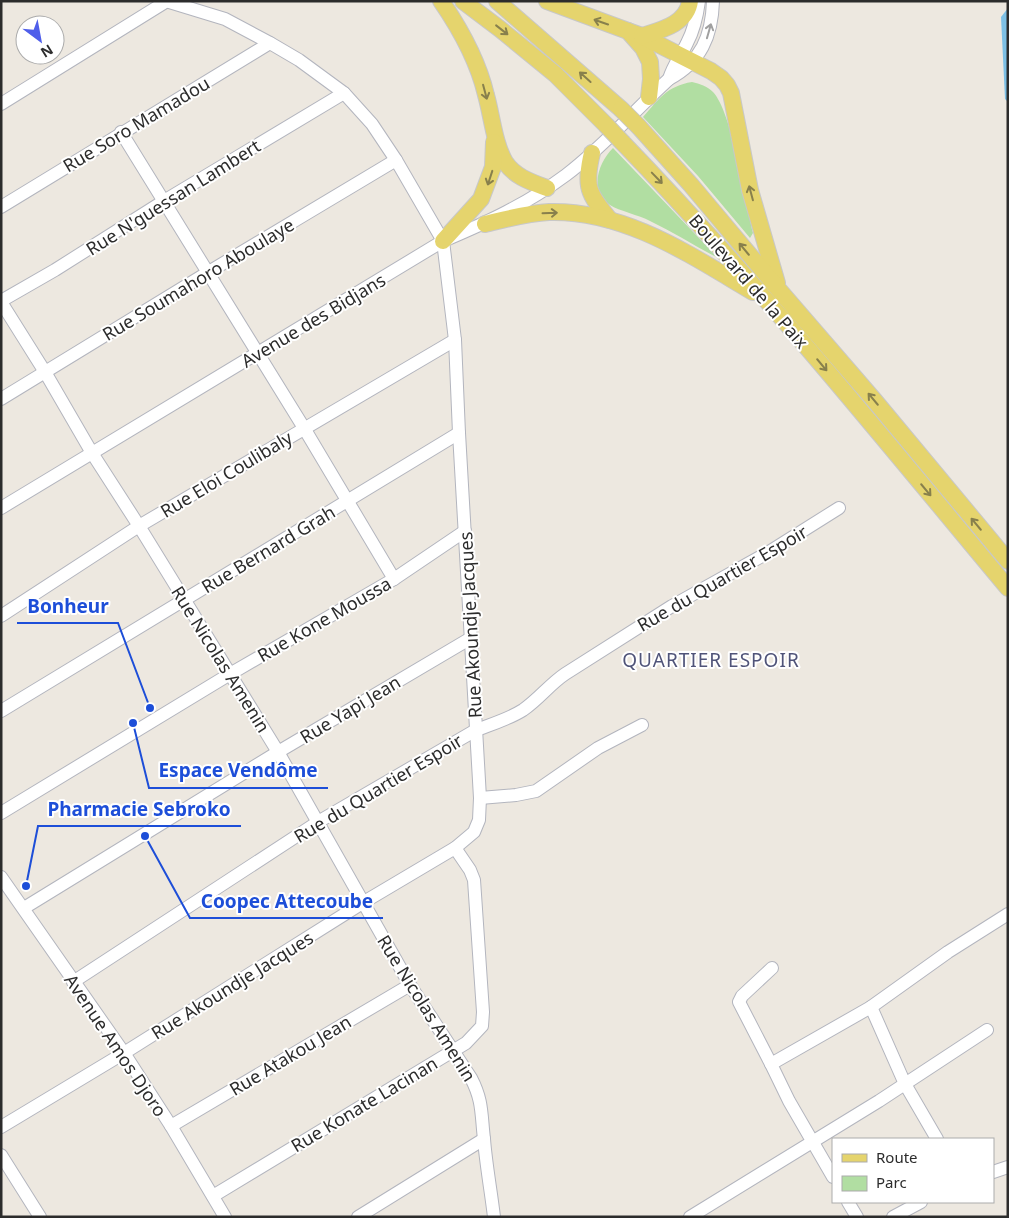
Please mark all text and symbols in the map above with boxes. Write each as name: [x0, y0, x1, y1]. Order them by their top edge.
north arrow: [15, 15, 65, 65]
one-way arrow: [594, 17, 609, 26]
one-way arrow: [705, 23, 714, 39]
one-way arrow: [495, 25, 508, 36]
text: N: [37, 40, 57, 63]
street label: Rue Soro Mamadou: [58, 71, 214, 177]
one-way arrow: [579, 71, 592, 82]
one-way arrow: [481, 83, 491, 99]
street label: Rue N'guessan Lambert: [81, 133, 265, 261]
one-way arrow: [485, 170, 494, 185]
one-way arrow: [651, 171, 663, 184]
one-way arrow: [746, 185, 755, 201]
one-way arrow: [542, 208, 558, 217]
street label: Boulevard de la Paix: [684, 209, 814, 354]
street label: Rue Soumahoro Aboulaye: [98, 212, 298, 346]
one-way arrow: [739, 242, 750, 255]
street label: Avenue des Bidjans: [236, 267, 390, 373]
one-way arrow: [816, 359, 828, 372]
one-way arrow: [867, 392, 878, 405]
street label: Rue Eloi Coulibaly: [156, 425, 297, 523]
one-way arrow: [921, 483, 932, 496]
street label: Rue Bernard Grah: [197, 500, 339, 598]
one-way arrow: [971, 518, 982, 531]
street label: Rue du Quartier Espoir: [633, 519, 812, 637]
street label: Rue Akoundje Jacques: [453, 531, 487, 719]
street label: Rue Kone Moussa: [253, 571, 395, 667]
street label: Rue Nicolas Amenin: [166, 581, 276, 737]
callout: Bonheur: [17, 589, 118, 623]
text: Bonheur: [27, 593, 109, 619]
district label: QUARTIER ESPOIR: [622, 647, 800, 673]
street label: Rue Yapi Jean: [295, 670, 405, 748]
street label: Rue du Quartier Espoir: [289, 728, 467, 848]
callout: Espace Vendôme: [149, 754, 328, 788]
text: Espace Vendôme: [158, 757, 318, 783]
callout: Pharmacie Sebroko: [38, 792, 241, 826]
text: Pharmacie Sebroko: [47, 796, 231, 822]
callout: Coopec Attecoube: [190, 884, 383, 918]
text: Coopec Attecoube: [201, 888, 373, 914]
street label: Rue Akoundje Jacques: [147, 925, 317, 1045]
street label: Rue Nicolas Amenin: [372, 930, 482, 1086]
street label: Avenue Amos Djoro: [59, 969, 173, 1121]
street label: Rue Atakou Jean: [225, 1009, 355, 1101]
street label: Rue Konate Lacinan: [286, 1051, 442, 1157]
legend: [832, 1138, 994, 1203]
text: Route: [876, 1147, 918, 1167]
text: Parc: [876, 1172, 907, 1192]

